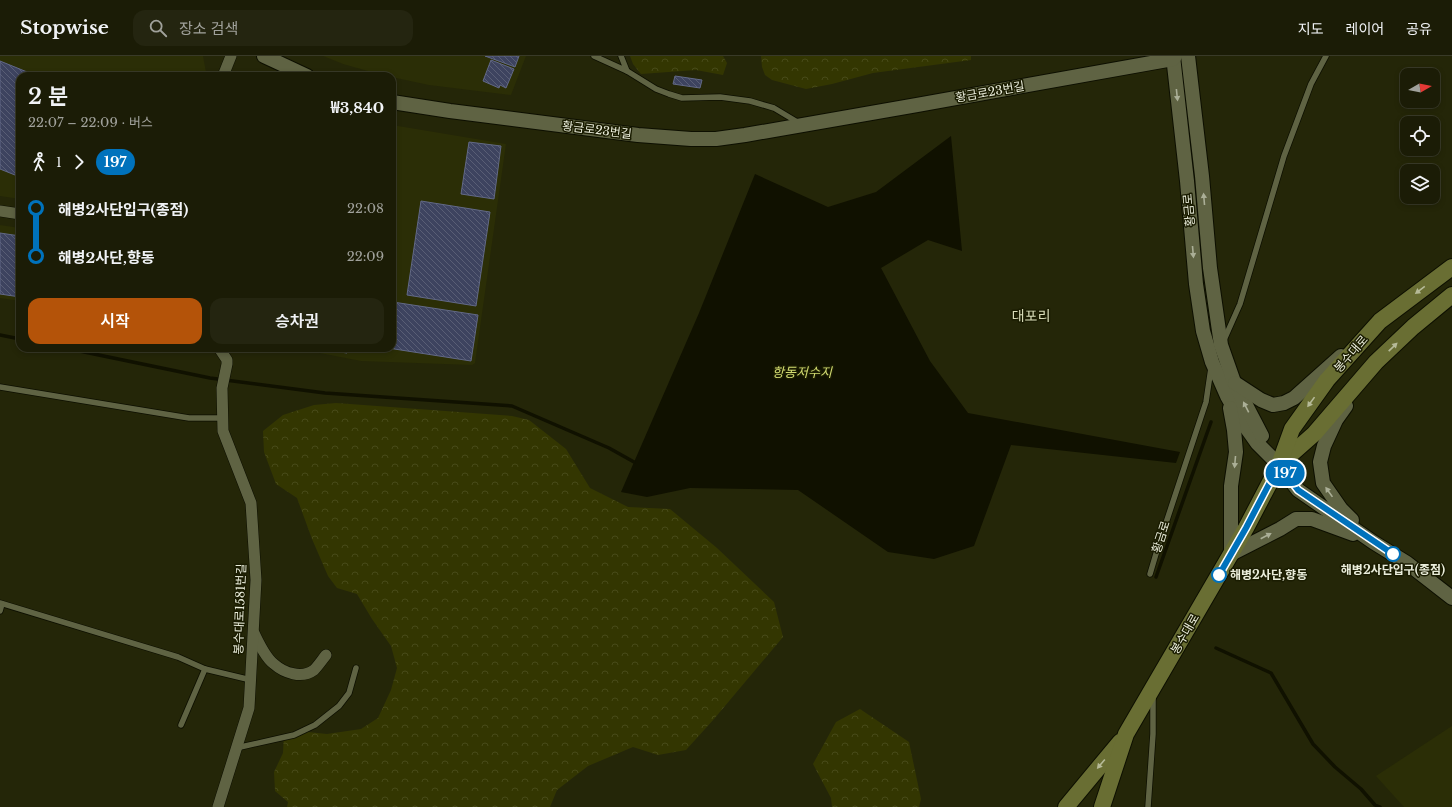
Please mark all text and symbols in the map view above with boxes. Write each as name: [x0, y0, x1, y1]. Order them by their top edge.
search box: [133, 10, 413, 46]
text: Stopwise: [20, 16, 109, 39]
icon: search: [147, 17, 169, 39]
text: 장소 검색: [179, 19, 238, 38]
text: 지도: [1298, 20, 1324, 38]
text: 레이어: [1346, 20, 1384, 38]
text: 공유: [1406, 20, 1432, 38]
north arrow: [1400, 68, 1440, 108]
map controls: [1400, 68, 1440, 204]
street label: 황금로23번길: [954, 78, 1026, 105]
text: 2 분: [28, 83, 68, 110]
one-way arrow: [1174, 89, 1180, 101]
text: ₩3,840: [331, 98, 384, 117]
text: 22:07 – 22:09 · 버스: [28, 114, 153, 131]
button: locate: [1400, 116, 1440, 156]
street label: 황금로23번길: [561, 118, 633, 141]
icon: walk: [28, 151, 50, 173]
icon: forward: [68, 151, 90, 173]
text: 197: [104, 153, 127, 171]
text: 1: [56, 154, 62, 171]
button: layers: [1400, 164, 1440, 204]
street label: 황금로: [1180, 193, 1197, 227]
one-way arrow: [1200, 193, 1207, 205]
text: 해병2사단입구(종점): [58, 200, 188, 219]
text: 22:08: [347, 200, 384, 217]
one-way arrow: [1189, 246, 1196, 258]
text: 해병2사단,향동: [58, 248, 155, 267]
text: 22:09: [347, 248, 384, 265]
one-way arrow: [1415, 285, 1426, 294]
button: 시작: [28, 298, 202, 344]
button: 승차권: [210, 298, 384, 344]
district label: 대포리: [1012, 307, 1050, 325]
street label: 봉수대로: [1330, 332, 1371, 375]
one-way arrow: [1388, 342, 1398, 351]
water label: 항동저수지: [772, 364, 833, 381]
one-way arrow: [1307, 397, 1315, 408]
one-way arrow: [1243, 401, 1249, 413]
one-way arrow: [1232, 456, 1238, 468]
line badge: 197: [1262, 460, 1308, 486]
text: 197: [1274, 464, 1296, 482]
one-way arrow: [1325, 487, 1333, 497]
street label: 황금로: [1148, 519, 1173, 555]
one-way arrow: [1260, 533, 1272, 539]
marker: 해병2사단입구(종점): [1385, 546, 1401, 562]
place label: 해병2사단입구(종점): [1341, 562, 1445, 577]
street label: 봉수대로1581번길: [230, 563, 249, 655]
marker: 해병2사단,향동: [1211, 567, 1227, 583]
place label: 해병2사단,향동: [1230, 567, 1307, 582]
street label: 봉수대로: [1167, 611, 1202, 657]
one-way arrow: [1097, 759, 1106, 769]

